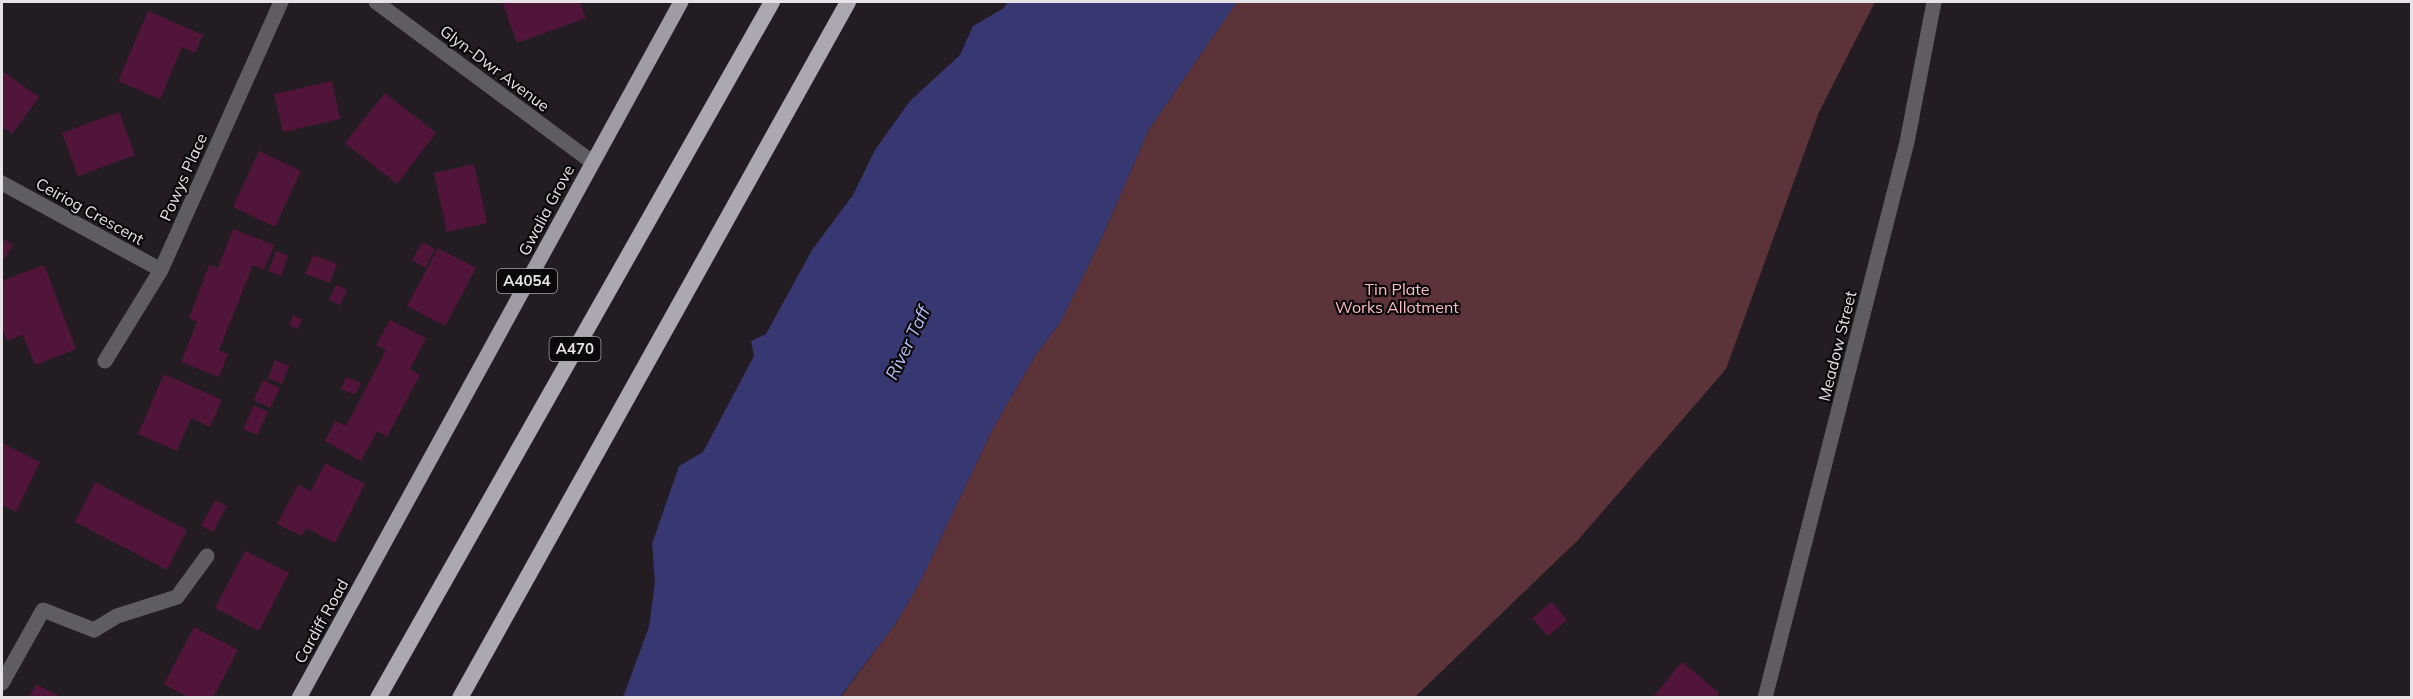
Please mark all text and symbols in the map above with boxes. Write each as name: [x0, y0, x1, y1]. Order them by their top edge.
street label: Glyn-Dwr Avenue: [436, 20, 554, 116]
street label: Powys Place: [155, 130, 211, 224]
street label: Gwalia Grove: [514, 161, 578, 259]
street label: Ceiriog Crescent: [33, 173, 148, 249]
road number: A4054: [497, 269, 557, 293]
park label: Tin Plate Works Allotment: [1335, 279, 1459, 317]
street label: Meadow Street: [1814, 288, 1860, 403]
water label: River Taff: [880, 300, 936, 383]
road number: A470: [550, 337, 600, 361]
street label: Cardiff Road: [290, 575, 352, 667]

